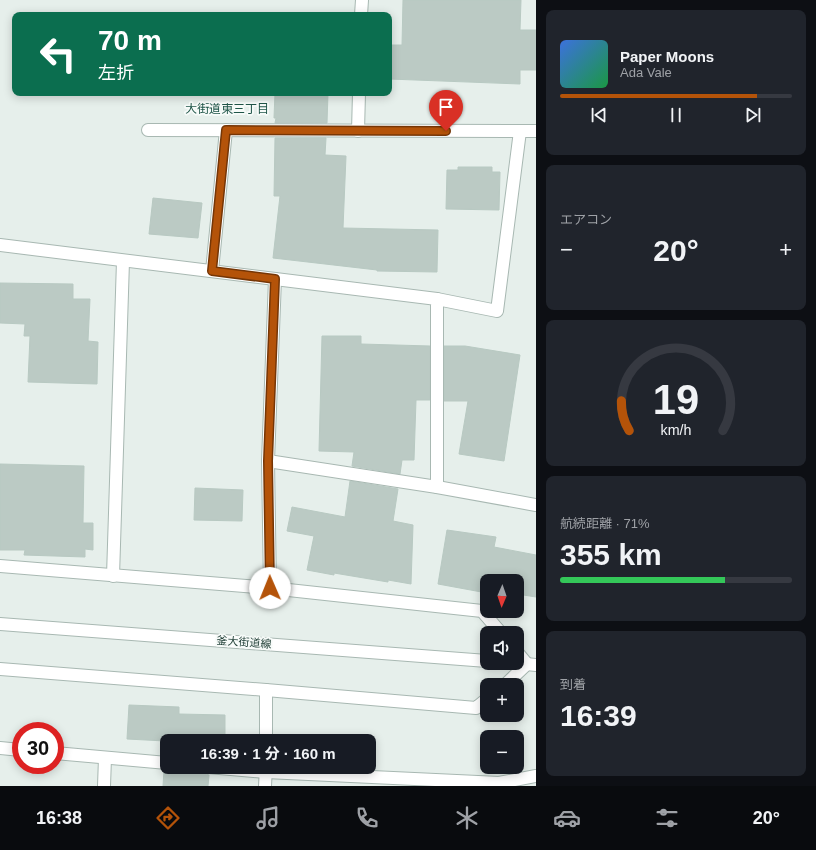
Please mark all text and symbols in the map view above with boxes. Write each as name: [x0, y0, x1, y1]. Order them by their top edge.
text: 70 m: [98, 25, 162, 56]
icon: left: [32, 28, 84, 80]
text: Paper Moons: [620, 48, 714, 65]
text: 左折: [98, 63, 134, 83]
text: Ada Vale: [620, 65, 672, 80]
pin: [429, 90, 463, 131]
icon: arrive: [435, 96, 457, 118]
district label: 大街道東三丁目: [185, 102, 269, 116]
icon: previous: [588, 104, 610, 126]
icon: pause: [665, 104, 687, 126]
icon: next: [742, 104, 764, 126]
text: エアコン: [560, 212, 612, 227]
text: 20°: [653, 234, 699, 267]
text: −: [560, 237, 573, 262]
text: +: [779, 237, 792, 262]
text: 19: [653, 376, 699, 423]
text: km/h: [661, 422, 692, 438]
text: 航続距離 · 71%: [560, 516, 650, 531]
text: 355 km: [560, 538, 662, 571]
position arrow: [249, 567, 291, 609]
north arrow: [480, 574, 524, 618]
map controls: [480, 574, 524, 774]
button: sound: [480, 626, 524, 670]
street label: 釜大街道線: [216, 634, 272, 650]
text: 到着: [560, 677, 586, 692]
button: +: [480, 678, 524, 722]
text: 16:39: [560, 699, 637, 732]
speed limit sign: 30: [12, 722, 64, 774]
button: −: [480, 730, 524, 774]
text: 16:39 · 1 分 · 160 m: [200, 745, 336, 762]
icon: directions: [154, 804, 182, 832]
icon: music: [254, 804, 282, 832]
icon: phone: [353, 804, 381, 832]
icon: climate: [453, 804, 481, 832]
icon: car: [553, 804, 581, 832]
icon: filters: [653, 804, 681, 832]
text: 16:38: [36, 808, 82, 828]
text: 20°: [753, 808, 780, 828]

